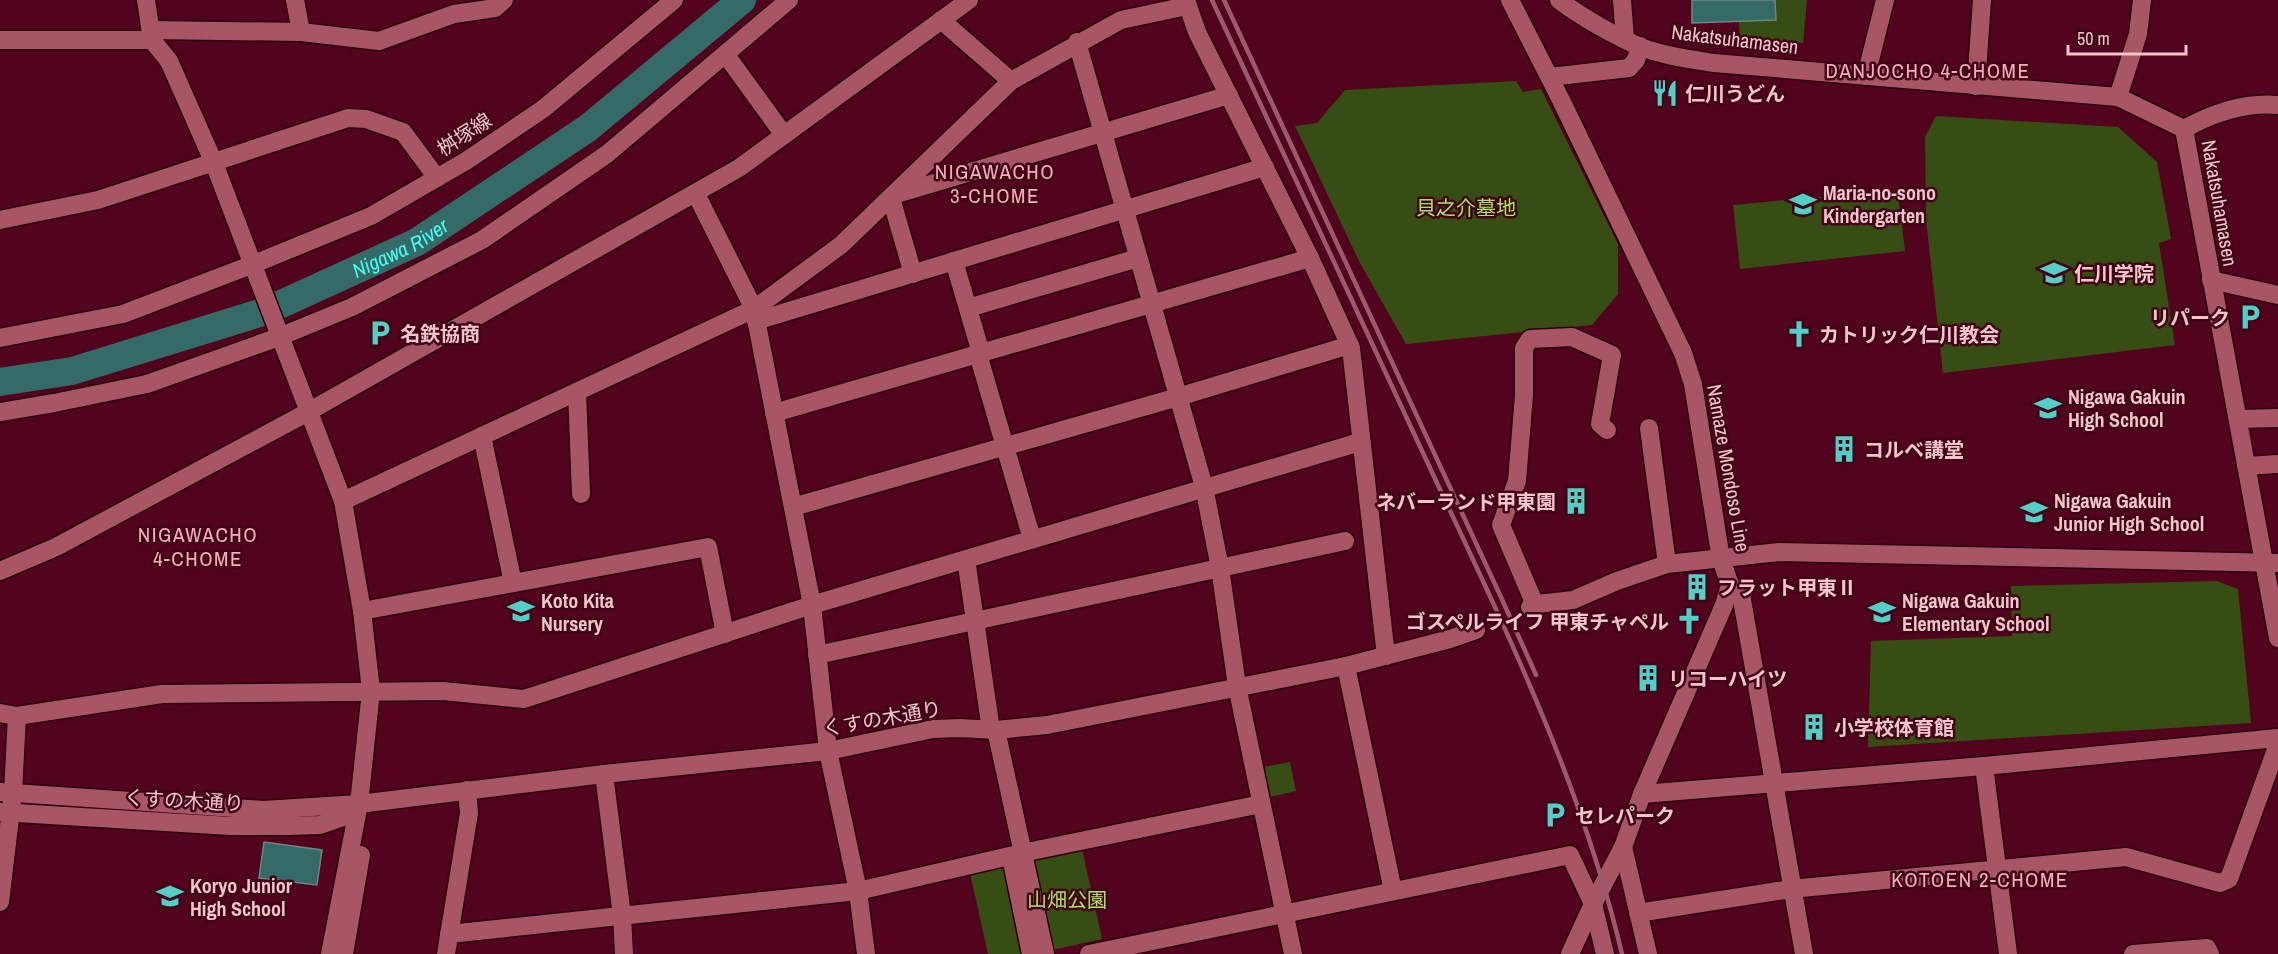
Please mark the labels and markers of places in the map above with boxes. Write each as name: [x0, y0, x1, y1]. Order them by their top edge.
restaurant icon: 仁川うどん: [1650, 78, 1680, 108]
place label: 仁川うどん: [1685, 80, 1785, 107]
place label: Maria-no-sono Kindergarten: [1823, 179, 1936, 229]
school or university icon: Maria-no-sono Kindergarten: [1788, 189, 1818, 219]
school or university icon: 仁川学院: [2039, 258, 2069, 288]
place label: 仁川学院: [2074, 260, 2154, 287]
parking icon: リパーク: [2235, 302, 2265, 332]
place label: リパーク: [2150, 304, 2230, 331]
parking icon: 名鉄協商: [365, 318, 395, 348]
church icon: カトリック仁川教会: [1784, 319, 1814, 349]
place label: 名鉄協商: [400, 320, 480, 347]
place label: カトリック仁川教会: [1819, 321, 1999, 348]
place label: Nigawa Gakuin High School: [2068, 383, 2186, 433]
school or university icon: Nigawa Gakuin High School: [2033, 393, 2063, 423]
building icon: コルベ講堂: [1829, 434, 1859, 464]
place label: コルベ講堂: [1864, 436, 1964, 463]
building icon: ネバーランド甲東園: [1561, 486, 1591, 516]
place label: Nigawa Gakuin Junior High School: [2054, 487, 2204, 537]
place label: ネバーランド甲東園: [1376, 488, 1556, 515]
school or university icon: Nigawa Gakuin Junior High School: [2019, 497, 2049, 527]
building icon: フラット甲東Ⅱ: [1682, 572, 1712, 602]
place label: フラット甲東Ⅱ: [1717, 574, 1857, 601]
place label: Koto Kita Nursery: [541, 587, 614, 637]
place label: Nigawa Gakuin Elementary School: [1902, 587, 2050, 637]
school or university icon: Koto Kita Nursery: [506, 596, 536, 626]
school or university icon: Nigawa Gakuin Elementary School: [1867, 597, 1897, 627]
church icon: ゴスペルライフ 甲東チャペル: [1674, 606, 1704, 636]
place label: ゴスペルライフ 甲東チャペル: [1406, 608, 1669, 635]
building icon: リコーハイツ: [1633, 663, 1663, 693]
place label: リコーハイツ: [1668, 665, 1787, 692]
building icon: 小学校体育館: [1799, 712, 1829, 742]
place label: 小学校体育館: [1834, 714, 1954, 741]
parking icon: セレパーク: [1540, 800, 1570, 830]
place label: セレパーク: [1575, 802, 1675, 829]
place label: Koryo Junior High School: [190, 872, 293, 922]
school or university icon: Koryo Junior High School: [155, 881, 185, 911]

